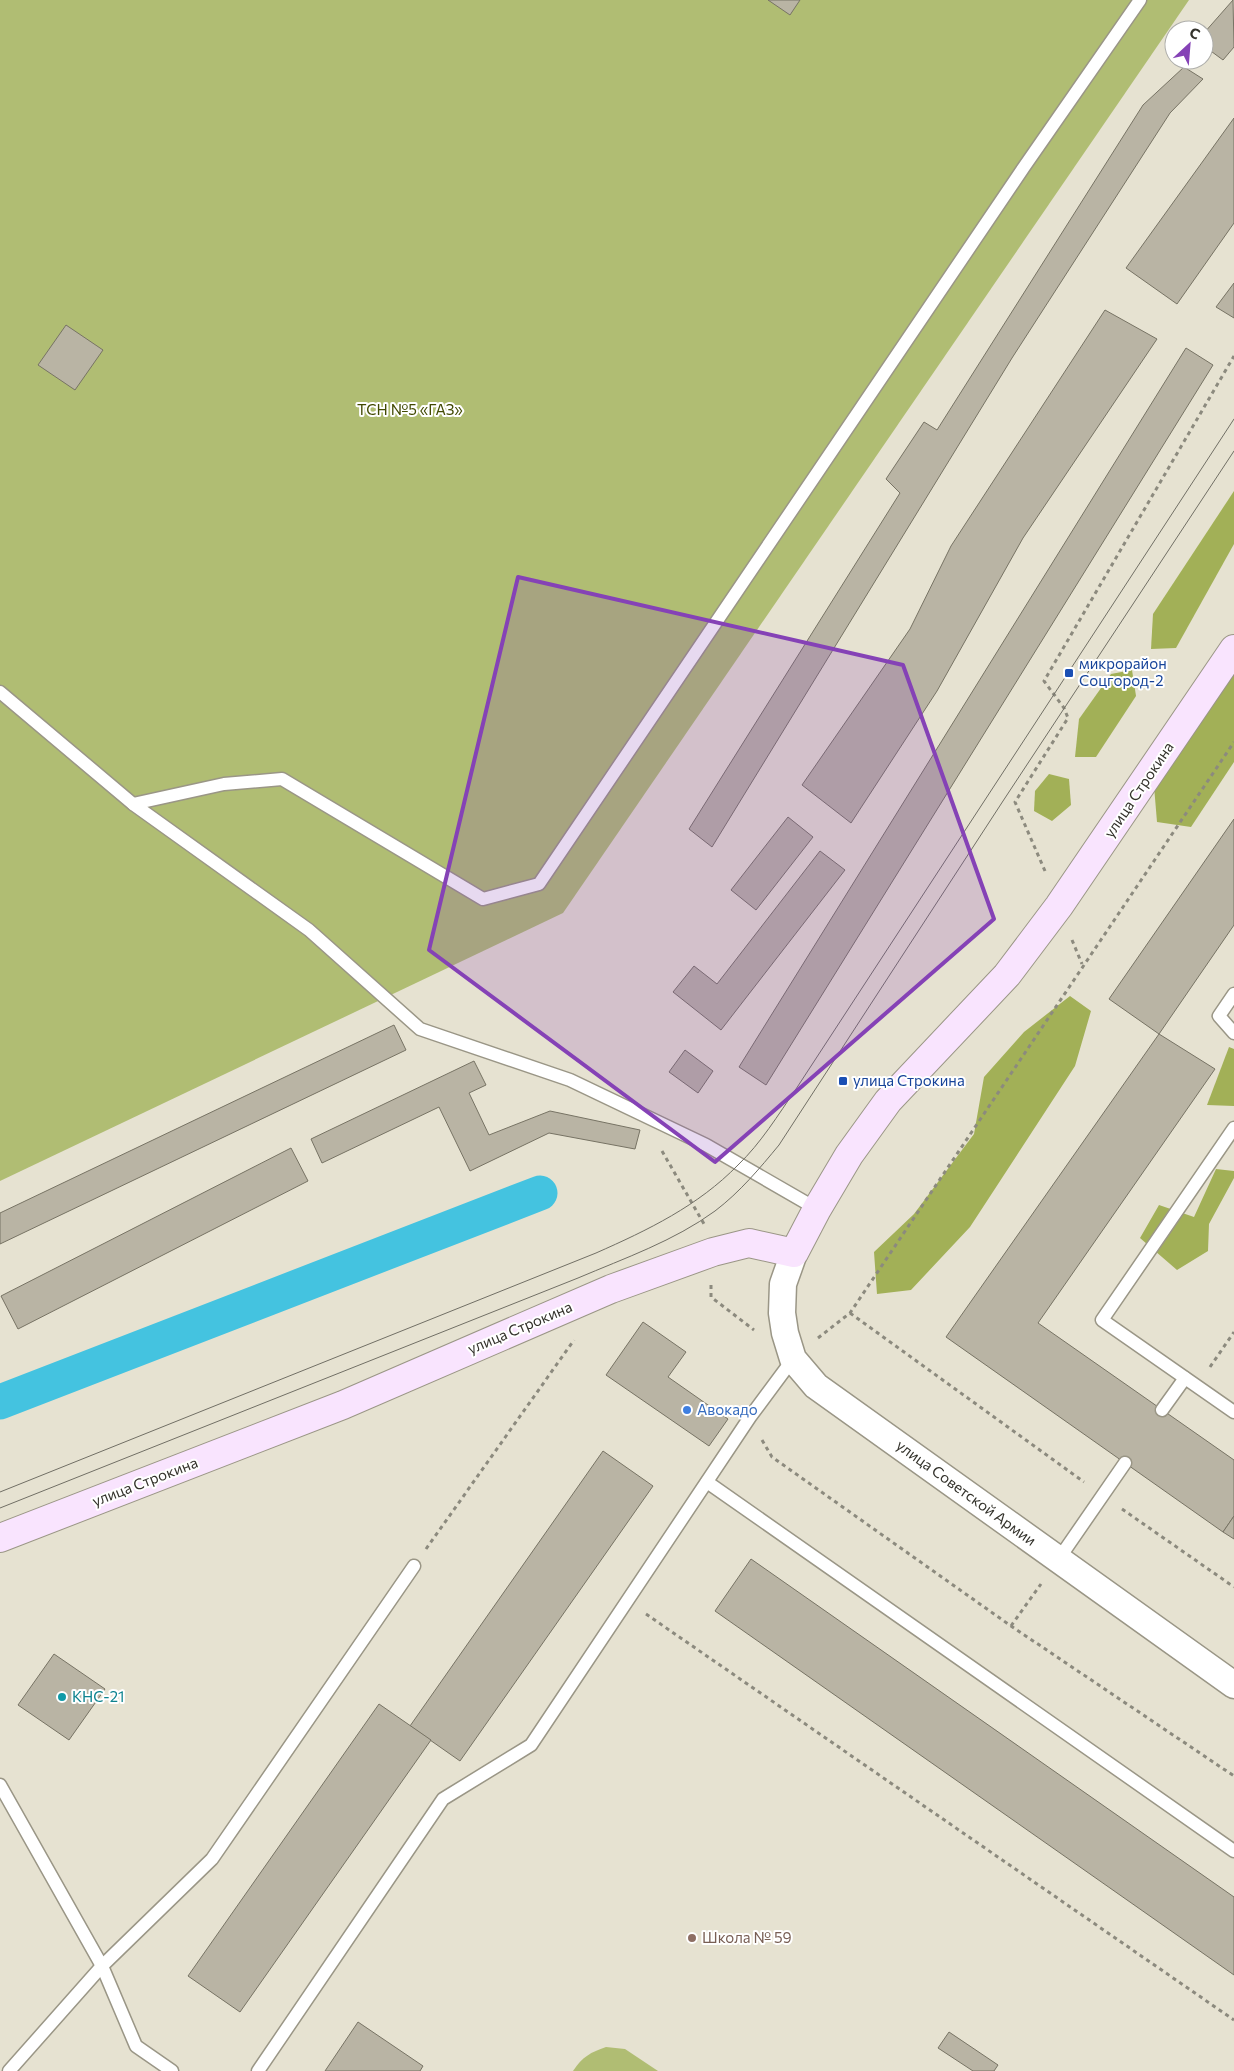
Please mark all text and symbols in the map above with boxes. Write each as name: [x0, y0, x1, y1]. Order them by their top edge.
north arrow: [1164, 20, 1214, 70]
text: С: [1187, 23, 1203, 43]
park label: ТСН №5 «ГАЗ»: [357, 400, 463, 418]
place label: микрорайон Соцгород-2: [1079, 654, 1167, 689]
marker: микрорайон Соцгород-2: [1063, 667, 1075, 679]
street label: улица Строкина: [1099, 738, 1177, 841]
place label: улица Строкина: [853, 1071, 965, 1089]
marker: улица Строкина: [837, 1075, 849, 1087]
street label: улица Строкина: [465, 1297, 575, 1357]
place label: Авокадо: [697, 1400, 758, 1418]
marker: Авокадо: [681, 1404, 693, 1416]
street label: улица Советской Армии: [893, 1435, 1040, 1549]
street label: улица Строкина: [89, 1453, 200, 1509]
place label: КНС-21: [72, 1687, 124, 1705]
marker: КНС-21: [56, 1691, 68, 1703]
place label: Школа № 59: [702, 1928, 792, 1946]
marker: Школа № 59: [686, 1932, 698, 1944]

